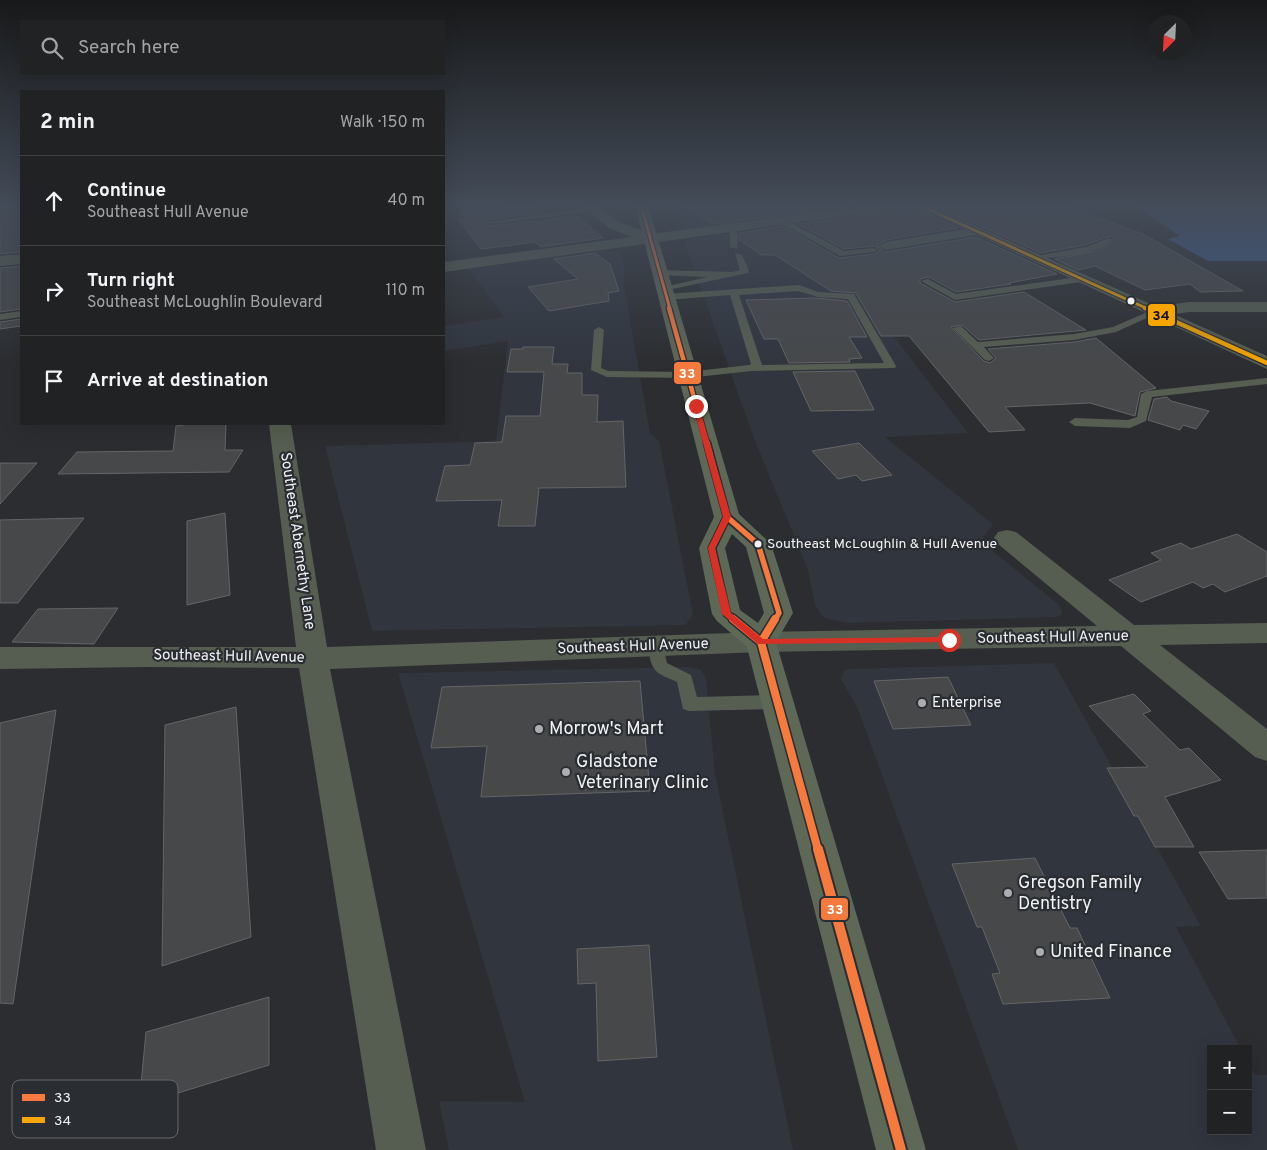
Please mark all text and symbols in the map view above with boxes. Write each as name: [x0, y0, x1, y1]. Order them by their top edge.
north arrow: [1147, 15, 1192, 60]
search box: [20, 20, 445, 75]
icon: search: [38, 34, 66, 62]
text: Search here: [78, 36, 180, 60]
text: 2 min: [40, 109, 95, 136]
text: Walk · 150 m: [340, 113, 425, 133]
text: Continue: [87, 179, 166, 203]
icon: ahead: [40, 187, 68, 215]
text: 40 m: [387, 191, 425, 211]
text: Southeast Hull Avenue: [87, 203, 249, 223]
text: Turn right: [87, 269, 175, 293]
icon: right: [40, 277, 68, 305]
text: 110 m: [385, 281, 425, 301]
text: Southeast McLoughlin Boulevard: [87, 293, 322, 313]
unlabelled marker: [1126, 296, 1136, 306]
line badge: 34: [1147, 303, 1176, 327]
text: 34: [1152, 308, 1170, 325]
line badge: 33: [673, 361, 702, 385]
text: 33: [679, 366, 695, 383]
icon: arrive: [40, 367, 68, 395]
text: Arrive at destination: [87, 369, 268, 393]
route end: [685, 395, 708, 418]
street label: Southeast Abernethy Lane: [275, 451, 319, 631]
place label: Southeast McLoughlin & Hull Avenue: [767, 536, 997, 553]
marker: Southeast McLoughlin & Hull Avenue: [753, 539, 763, 549]
street label: Southeast Hull Avenue: [977, 627, 1129, 649]
route start: [938, 629, 961, 652]
street label: Southeast Hull Avenue: [557, 635, 709, 659]
street label: Southeast Hull Avenue: [153, 646, 305, 668]
place label: Enterprise: [932, 694, 1002, 713]
marker: Enterprise: [916, 697, 928, 709]
place label: Morrow's Mart: [549, 718, 664, 741]
marker: Morrow's Mart: [533, 723, 545, 735]
place label: Gladstone Veterinary Clinic: [576, 751, 709, 795]
marker: Gladstone Veterinary Clinic: [560, 766, 572, 778]
place label: Gregson Family Dentistry: [1018, 872, 1142, 916]
marker: Gregson Family Dentistry: [1002, 887, 1014, 899]
line badge: 33: [820, 897, 849, 921]
text: 33: [827, 902, 843, 919]
place label: United Finance: [1050, 941, 1172, 964]
marker: United Finance: [1034, 946, 1046, 958]
map controls: [1207, 1045, 1252, 1135]
button: +: [1207, 1045, 1252, 1090]
legend: [12, 1080, 178, 1138]
text: 33: [54, 1090, 71, 1107]
button: −: [1207, 1090, 1252, 1135]
text: 34: [54, 1113, 71, 1130]

